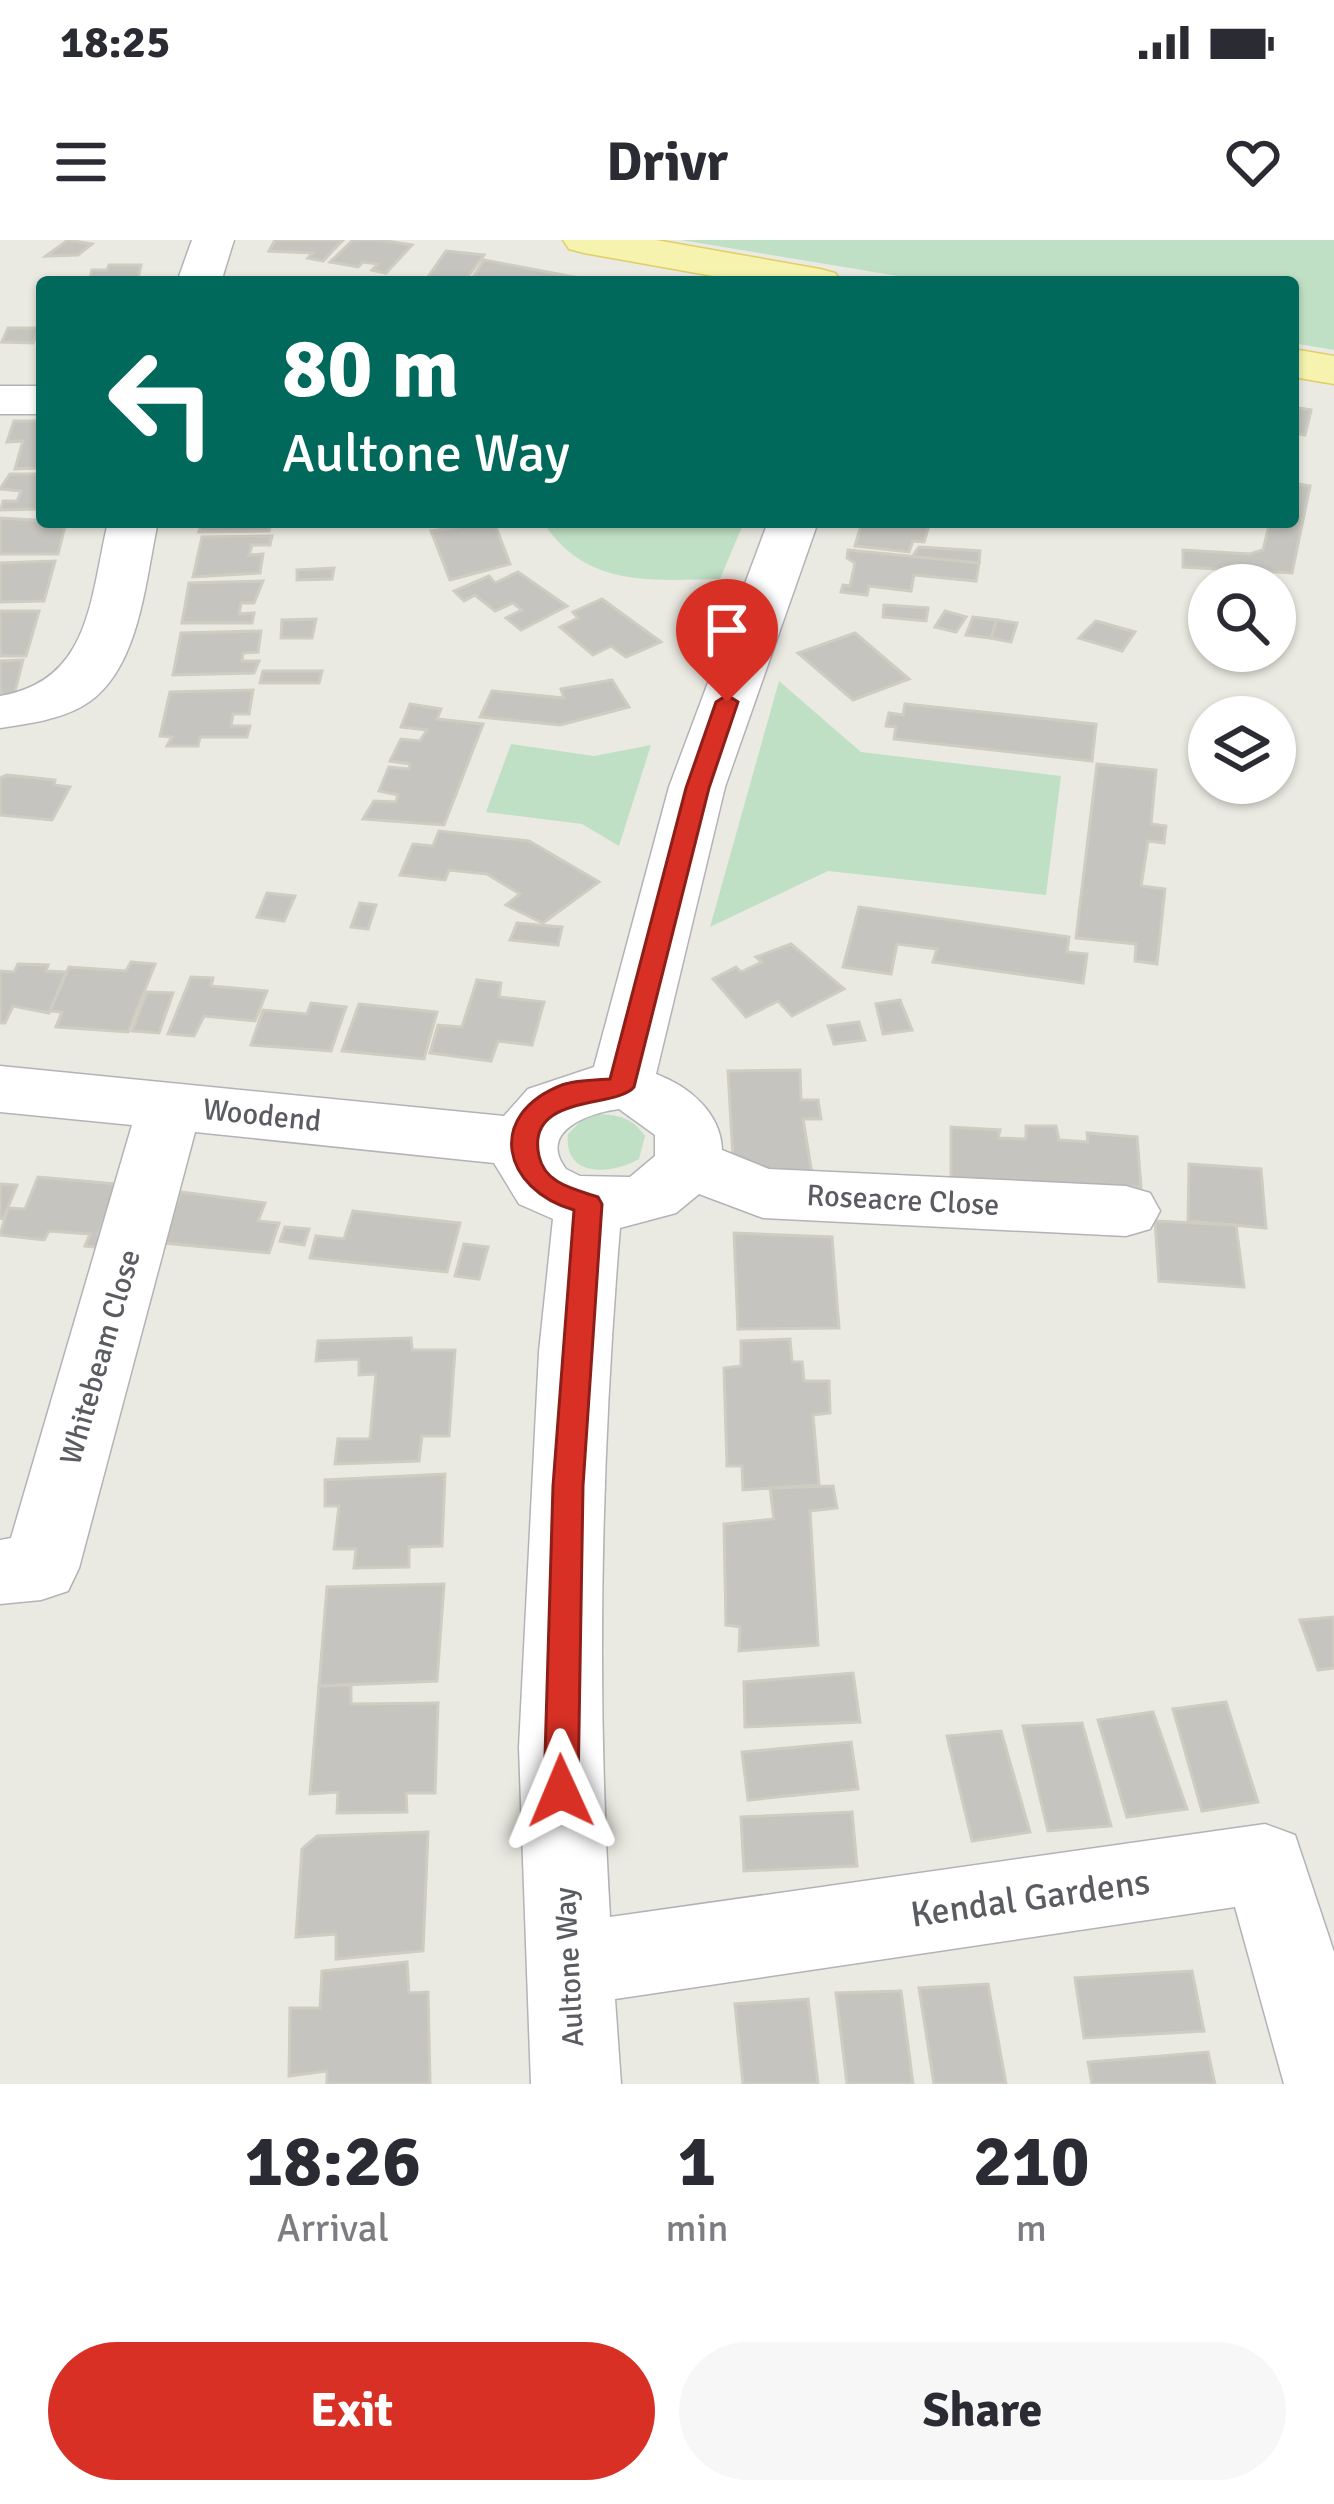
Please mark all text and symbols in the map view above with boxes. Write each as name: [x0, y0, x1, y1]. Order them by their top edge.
text: 18:25: [60, 15, 170, 70]
icon: menu: [48, 129, 114, 195]
text: Drivr: [606, 129, 728, 196]
icon: heart: [1220, 129, 1286, 195]
text: 80 m: [282, 317, 459, 421]
icon: left: [84, 324, 240, 480]
text: Aultone Way: [282, 420, 570, 487]
map controls: [1188, 564, 1296, 804]
button: search: [1188, 564, 1296, 672]
pin: [676, 579, 778, 702]
icon: arrive: [694, 597, 760, 663]
button: layers: [1188, 696, 1296, 804]
street label: Woodend: [201, 1091, 323, 1140]
street label: Roseacre Close: [806, 1177, 1000, 1224]
street label: Whitebeam Close: [52, 1245, 149, 1469]
position arrow: [498, 1728, 624, 1854]
street label: Kendal Gardens: [908, 1859, 1153, 1938]
street label: Aultone Way: [547, 1886, 592, 2048]
text: 18:26: [244, 2117, 421, 2206]
text: 1: [678, 2117, 716, 2206]
text: 210: [973, 2117, 1090, 2206]
text: Arrival: [277, 2204, 389, 2252]
text: min: [666, 2204, 729, 2252]
text: m: [1016, 2204, 1047, 2252]
button: Exit: [48, 2342, 655, 2480]
button: Share: [679, 2342, 1286, 2480]

